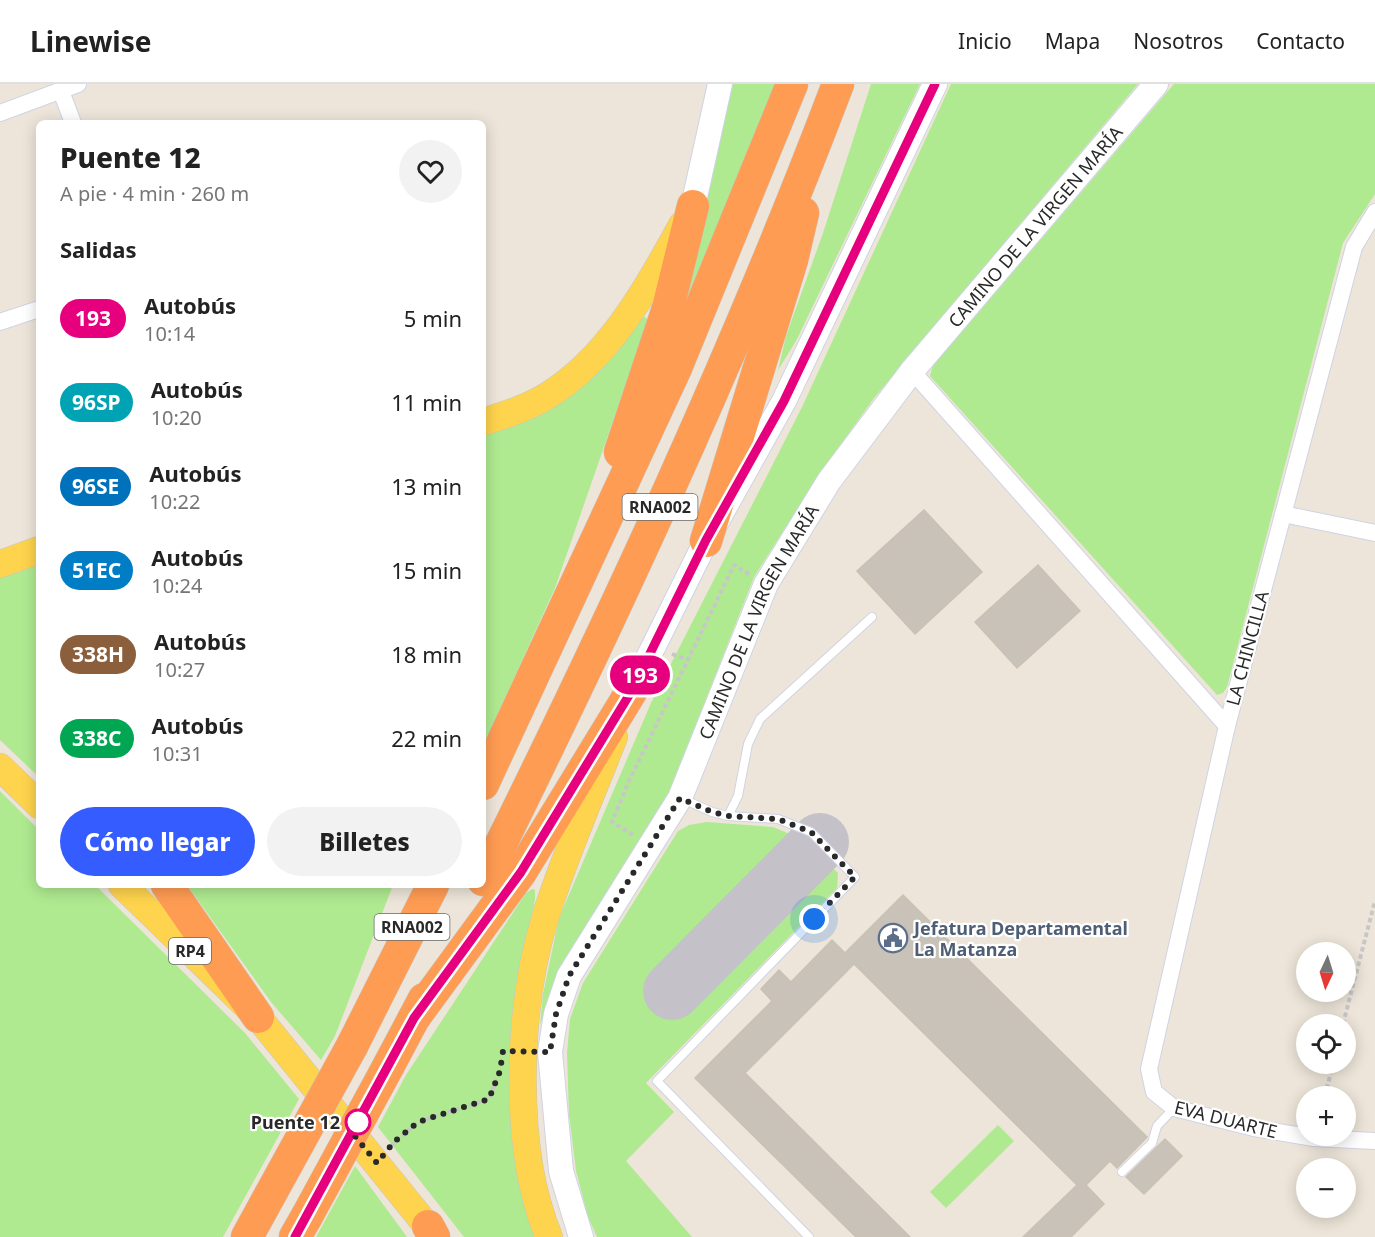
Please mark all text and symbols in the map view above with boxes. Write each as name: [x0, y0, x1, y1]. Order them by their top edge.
text: Linewise: [30, 22, 152, 60]
text: Inicio: [958, 27, 1012, 55]
text: Mapa: [1045, 27, 1100, 55]
text: Nosotros: [1133, 27, 1223, 55]
text: Contacto: [1256, 27, 1345, 55]
street label: CAMINO DE LA VIRGEN MARÍA: [942, 120, 1128, 332]
text: Puente 12: [60, 138, 201, 176]
button: heart: [399, 140, 462, 203]
text: A pie · 4 min · 260 m: [60, 180, 249, 207]
text: Salidas: [60, 234, 137, 264]
text: Autobús: [144, 290, 236, 320]
text: 5 min: [404, 303, 462, 333]
text: 193: [75, 304, 111, 332]
text: 10:14: [144, 320, 195, 347]
text: Autobús: [151, 374, 243, 404]
text: 11 min: [391, 387, 462, 417]
text: 96SP: [72, 388, 121, 416]
text: 10:20: [151, 404, 202, 431]
text: Autobús: [149, 458, 241, 488]
text: 13 min: [391, 471, 462, 501]
text: 96SE: [72, 472, 119, 500]
text: 10:22: [149, 488, 200, 515]
road number: RNA002: [622, 494, 698, 520]
street label: CAMINO DE LA VIRGEN MARÍA: [693, 499, 824, 743]
text: Autobús: [151, 542, 243, 572]
text: 15 min: [391, 555, 462, 585]
text: 51EC: [72, 556, 121, 584]
text: 10:24: [151, 572, 202, 599]
street label: LA CHINCILLA: [1220, 587, 1274, 708]
text: Autobús: [154, 626, 246, 656]
text: 18 min: [391, 639, 462, 669]
text: 338H: [72, 640, 124, 668]
text: 10:27: [154, 656, 205, 683]
line badge: 193: [606, 656, 674, 694]
text: 193: [622, 661, 658, 689]
text: Autobús: [152, 710, 244, 740]
text: 22 min: [391, 723, 462, 753]
text: 338C: [72, 724, 122, 752]
text: 10:31: [152, 740, 203, 767]
button: Cómo llegar: [60, 807, 255, 876]
button: Billetes: [267, 807, 462, 876]
your location: [799, 904, 829, 934]
road number: RNA002: [374, 914, 450, 940]
place label: Jefatura Departamental La Matanza: [912, 916, 1128, 961]
public building icon: Jefatura Departamental La Matanza: [877, 922, 909, 954]
road number: RP4: [169, 938, 211, 964]
north arrow: [1296, 942, 1356, 1002]
map controls: [1296, 942, 1356, 1218]
button: locate: [1296, 1014, 1356, 1074]
button: +: [1296, 1086, 1356, 1146]
street label: EVA DUARTE: [1172, 1095, 1280, 1143]
marker: Puente 12: [345, 1109, 371, 1135]
place label: Puente 12: [251, 1110, 340, 1134]
button: −: [1296, 1158, 1356, 1218]

